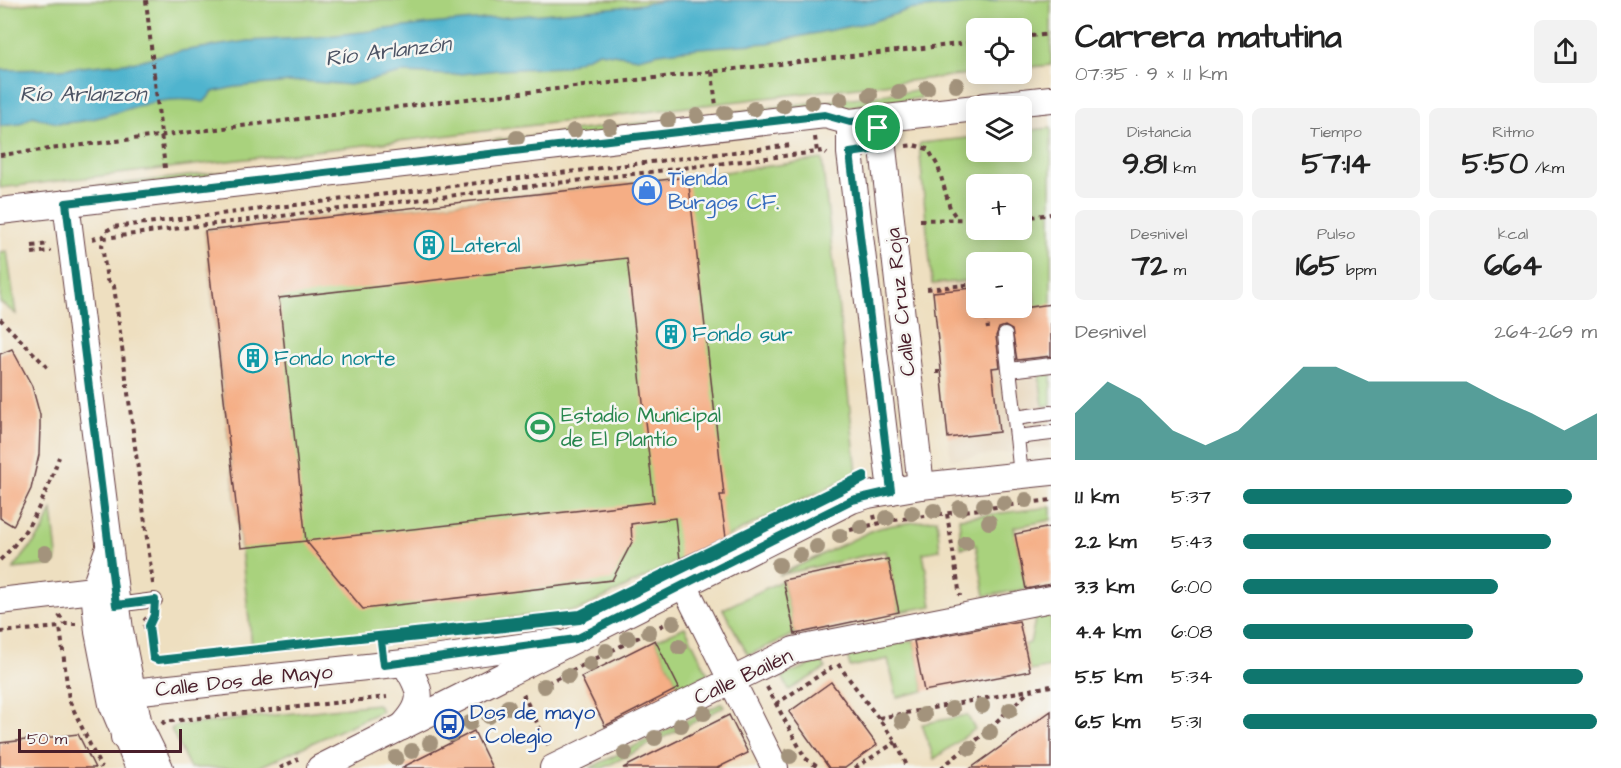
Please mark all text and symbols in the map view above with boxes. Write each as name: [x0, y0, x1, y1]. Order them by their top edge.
text: Carrera matutina: [1075, 14, 1342, 60]
map controls: [966, 18, 1032, 318]
button: locate: [966, 18, 1032, 84]
button: share: [1534, 20, 1597, 83]
water label: Río Arlanzón: [324, 28, 455, 75]
text: 07:35 · 9 × 1.1 km: [1075, 60, 1227, 88]
water label: Río Arlanzon: [20, 79, 148, 110]
button: layers: [966, 96, 1032, 162]
pin: [852, 102, 903, 153]
icon: arrive: [861, 111, 894, 144]
text: Distancia: [1127, 121, 1191, 143]
text: Tiempo: [1310, 121, 1362, 143]
text: Ritmo: [1492, 121, 1534, 143]
text: 9.81: [1122, 143, 1167, 185]
text: 57:14: [1302, 143, 1370, 185]
text: 5:50: [1462, 143, 1528, 185]
text: km: [1167, 157, 1196, 179]
text: /km: [1528, 157, 1564, 179]
place label: Tienda Burgos CF.: [668, 164, 779, 219]
shop icon: Tienda Burgos CF.: [631, 174, 663, 206]
button: +: [966, 174, 1032, 240]
text: Desnivel: [1131, 223, 1187, 245]
text: Pulso: [1317, 223, 1355, 245]
text: kcal: [1498, 223, 1528, 245]
street label: Calle Cruz Roja: [878, 226, 923, 378]
building icon: Lateral: [413, 229, 445, 261]
place label: Lateral: [450, 231, 521, 260]
text: 72: [1132, 245, 1167, 287]
text: 165: [1296, 245, 1340, 287]
text: 664: [1484, 245, 1542, 287]
button: −: [966, 252, 1032, 318]
text: m: [1167, 259, 1186, 281]
text: bpm: [1340, 259, 1376, 281]
building icon: Fondo sur: [655, 318, 687, 350]
text: Desnivel: [1075, 318, 1146, 346]
text: 264–269 m: [1494, 318, 1597, 346]
place label: Fondo sur: [692, 320, 793, 349]
building icon: Fondo norte: [237, 342, 269, 374]
place label: Fondo norte: [274, 344, 396, 373]
place label: Estadio Municipal de El Plantío: [561, 401, 721, 454]
sports icon: Estadio Municipal de El Plantío: [524, 411, 556, 443]
text: 1.1 km: [1075, 483, 1119, 511]
text: 5:37: [1171, 483, 1211, 511]
text: 2.2 km: [1075, 528, 1137, 556]
text: 5:43: [1171, 528, 1212, 556]
text: 3.3 km: [1075, 573, 1134, 601]
text: 6:00: [1171, 573, 1212, 601]
text: 4.4 km: [1075, 618, 1141, 646]
text: 6:08: [1171, 618, 1212, 646]
street label: Calle Bailén: [689, 641, 797, 712]
street label: Calle Dos de Mayo: [154, 657, 335, 706]
text: 5.5 km: [1075, 663, 1142, 691]
text: 5:34: [1171, 663, 1212, 691]
place label: Dos de mayo – Colegio: [470, 698, 595, 753]
bus stop icon: Dos de mayo – Colegio: [433, 708, 465, 740]
text: 6.5 km: [1075, 708, 1140, 736]
text: 5:31: [1171, 708, 1201, 736]
scale bar: [18, 726, 182, 754]
text: 50 m: [27, 728, 67, 750]

